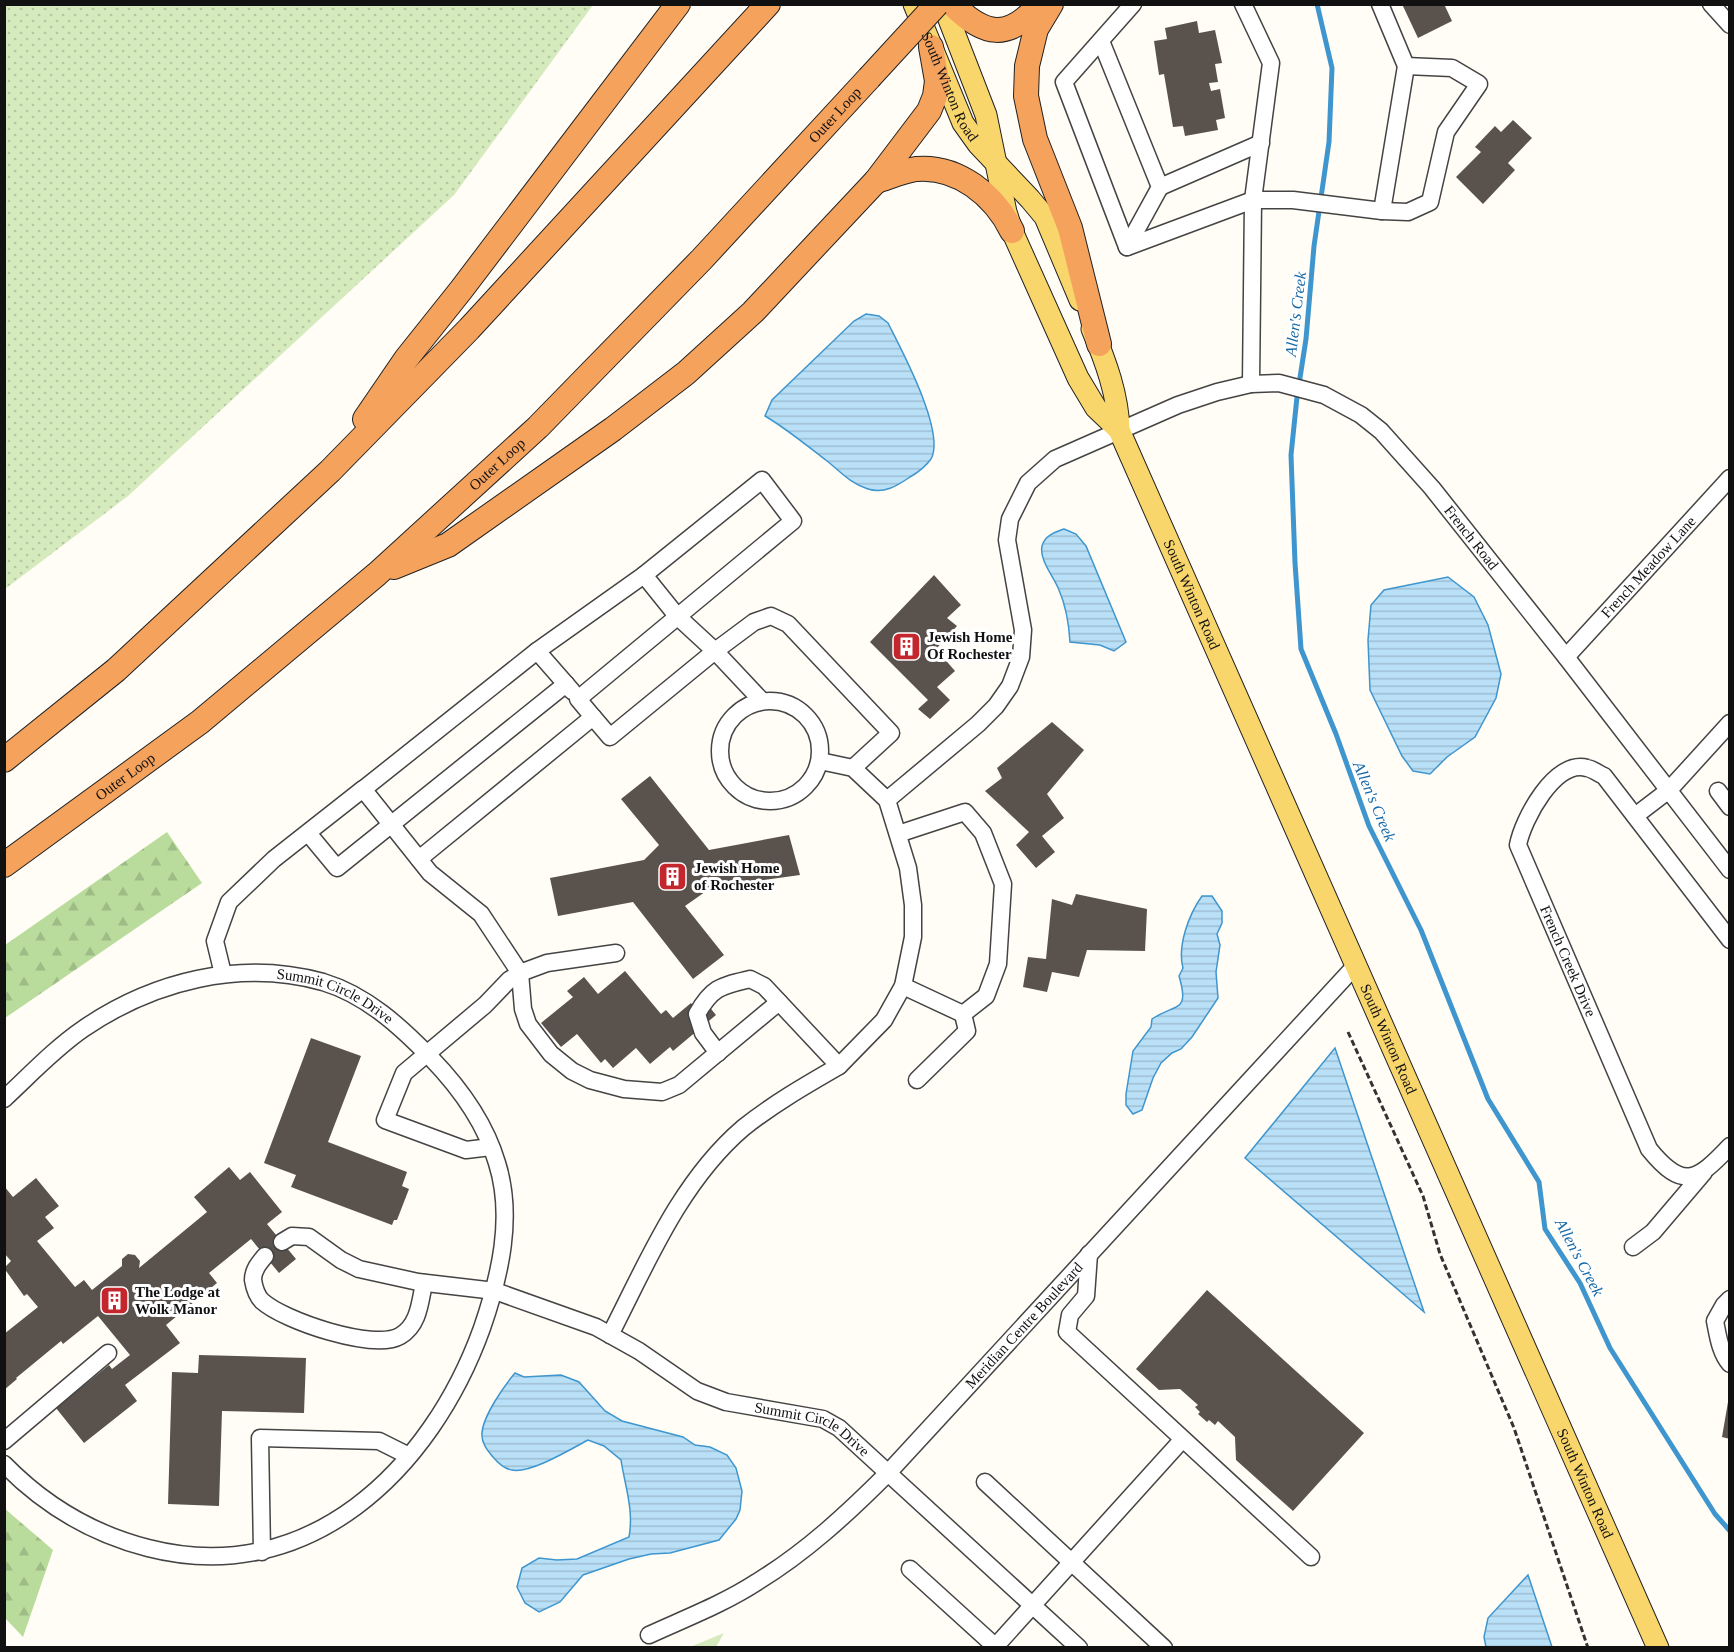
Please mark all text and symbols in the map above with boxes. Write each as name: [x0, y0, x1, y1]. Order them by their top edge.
street label: South Winton Road: [918, 29, 982, 145]
street label: Outer Loop: [805, 84, 864, 146]
water label: Allen's Creek: [1282, 270, 1309, 358]
street label: Outer Loop: [466, 435, 528, 494]
street label: French Road: [1441, 502, 1502, 573]
street label: French Meadow Lane: [1598, 513, 1699, 621]
street label: South Winton Road: [1161, 537, 1223, 652]
place label: Jewish Home Of Rochester: [927, 629, 1013, 662]
building icon: Jewish Home Of Rochester: [890, 630, 922, 662]
street label: Outer Loop: [92, 750, 158, 804]
water label: Allen's Creek: [1350, 758, 1399, 844]
place label: Jewish Home of Rochester: [694, 860, 780, 893]
building icon: Jewish Home of Rochester: [657, 861, 689, 893]
street label: French Creek Drive: [1537, 903, 1599, 1019]
street label: Summit Circle Drive: [276, 966, 397, 1027]
street label: South Winton Road: [1357, 982, 1420, 1097]
water label: Allen's Creek: [1552, 1215, 1607, 1300]
street label: Meridian Centre Boulevard: [962, 1259, 1086, 1391]
place label: The Lodge at Wolk Manor: [135, 1284, 220, 1317]
building icon: The Lodge at Wolk Manor: [98, 1285, 130, 1317]
street label: Summit Circle Drive: [753, 1399, 873, 1460]
street label: South Winton Road: [1554, 1426, 1617, 1541]

